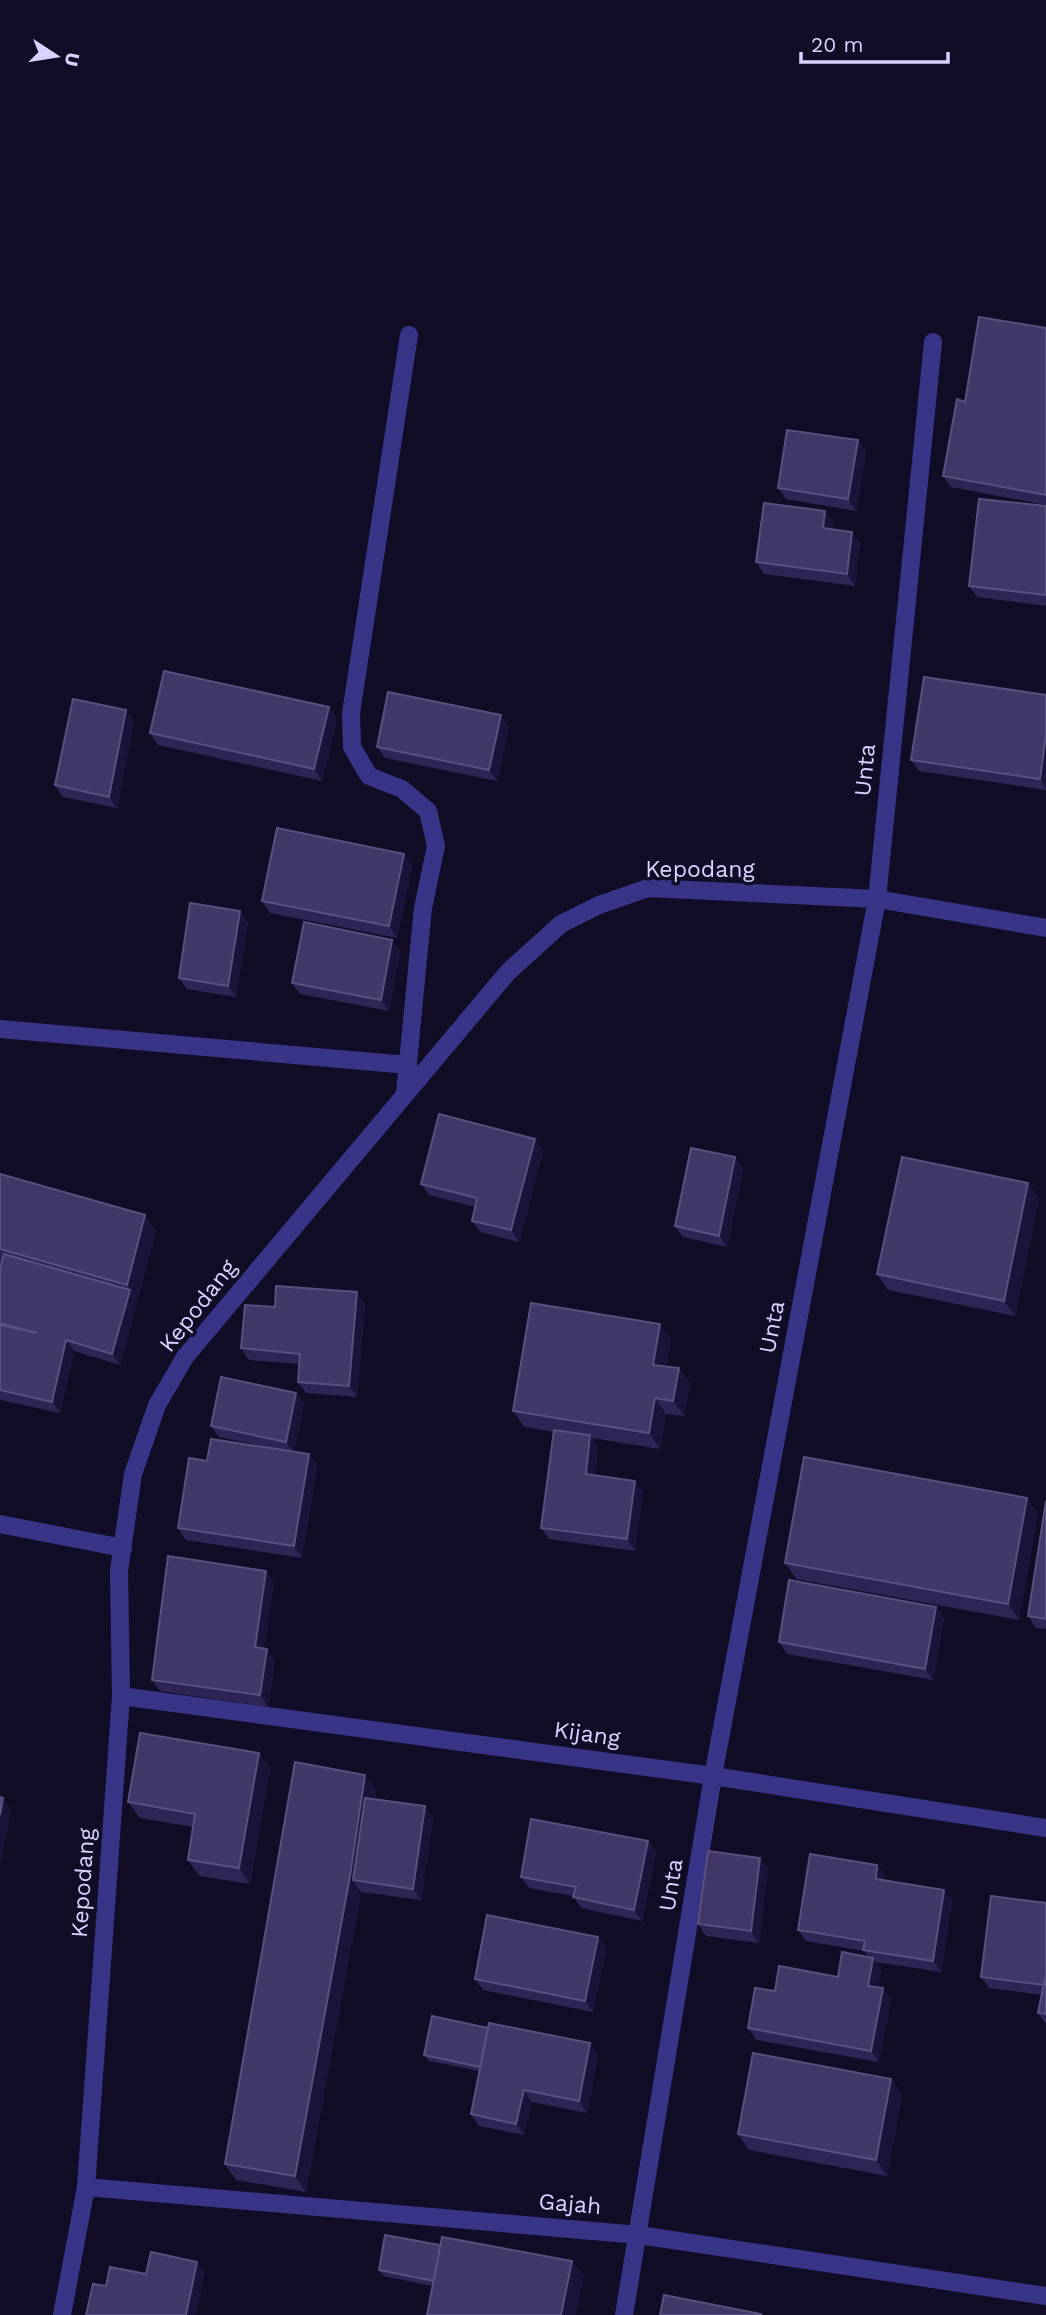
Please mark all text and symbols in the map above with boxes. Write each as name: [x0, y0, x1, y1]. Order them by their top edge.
north arrow: [21, 21, 91, 91]
scale bar: [801, 21, 948, 65]
text: 20 m: [811, 32, 863, 57]
text: U: [59, 50, 85, 68]
street label: Unta: [849, 742, 881, 798]
street label: Kepodang: [645, 856, 756, 883]
street label: Kepodang: [154, 1254, 243, 1357]
street label: Unta: [754, 1298, 790, 1356]
street label: Kijang: [552, 1716, 623, 1752]
street label: Kepodang: [66, 1827, 100, 1939]
street label: Unta: [654, 1857, 688, 1913]
street label: Gajah: [537, 2188, 603, 2220]

